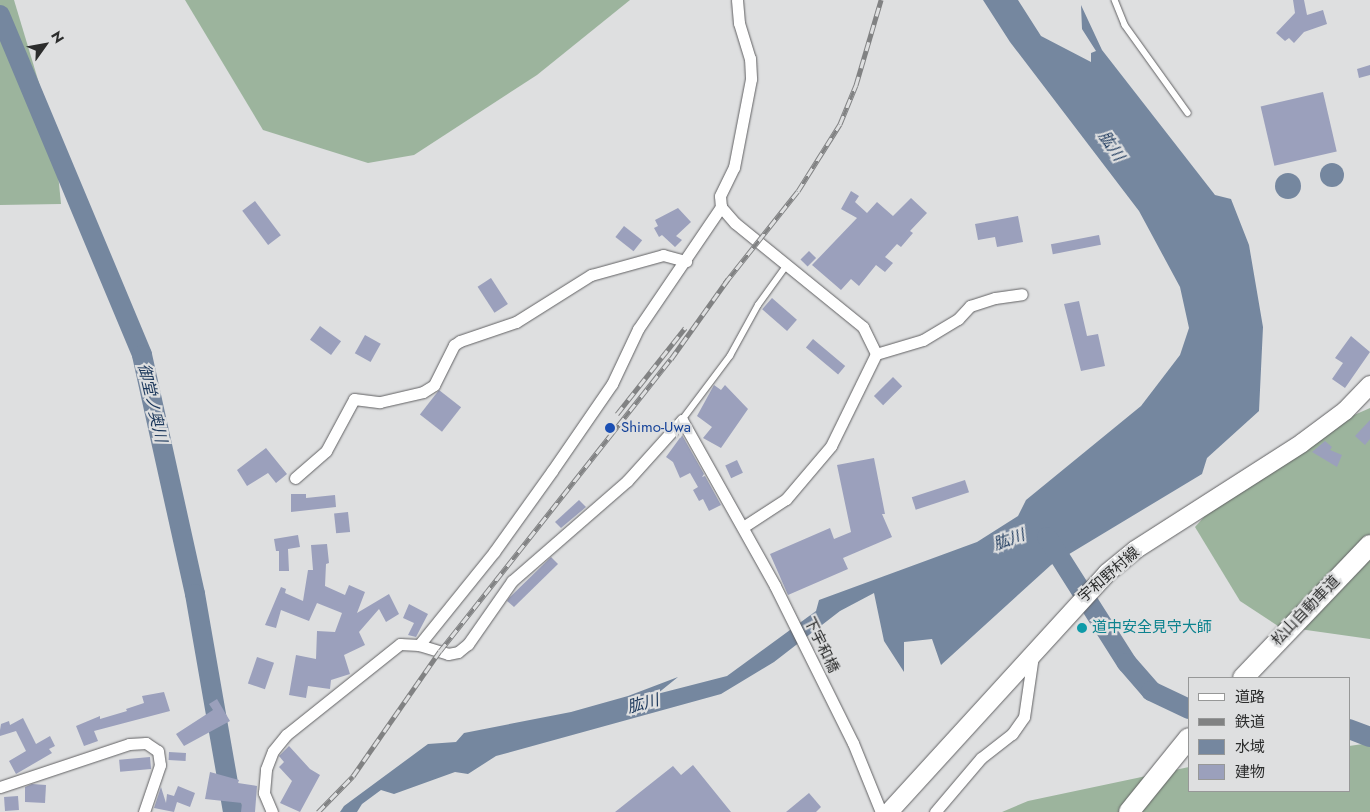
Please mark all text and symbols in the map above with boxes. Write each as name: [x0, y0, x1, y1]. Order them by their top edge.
north arrow: [20, 20, 70, 70]
text: N: [46, 27, 69, 47]
water label: 肱川: [1094, 127, 1128, 165]
water label: 御堂ノ奥川: [134, 362, 170, 444]
place label: Shimo-Uwa: [621, 419, 691, 437]
marker: Shimo-Uwa: [603, 421, 617, 435]
water label: 肱川: [991, 526, 1027, 554]
street label: 宇和野村線: [1075, 544, 1143, 606]
street label: 松山自動車道: [1268, 572, 1344, 650]
street label: 下宇和橋: [800, 614, 842, 676]
place label: 道中安全見守大師: [1092, 619, 1212, 637]
marker: 道中安全見守大師: [1076, 622, 1088, 634]
legend: [1188, 677, 1350, 792]
text: 道路: [1235, 686, 1265, 708]
water label: 肱川: [625, 691, 661, 717]
text: 鉄道: [1235, 711, 1265, 733]
text: 水域: [1235, 736, 1265, 758]
text: 建物: [1235, 761, 1265, 783]

